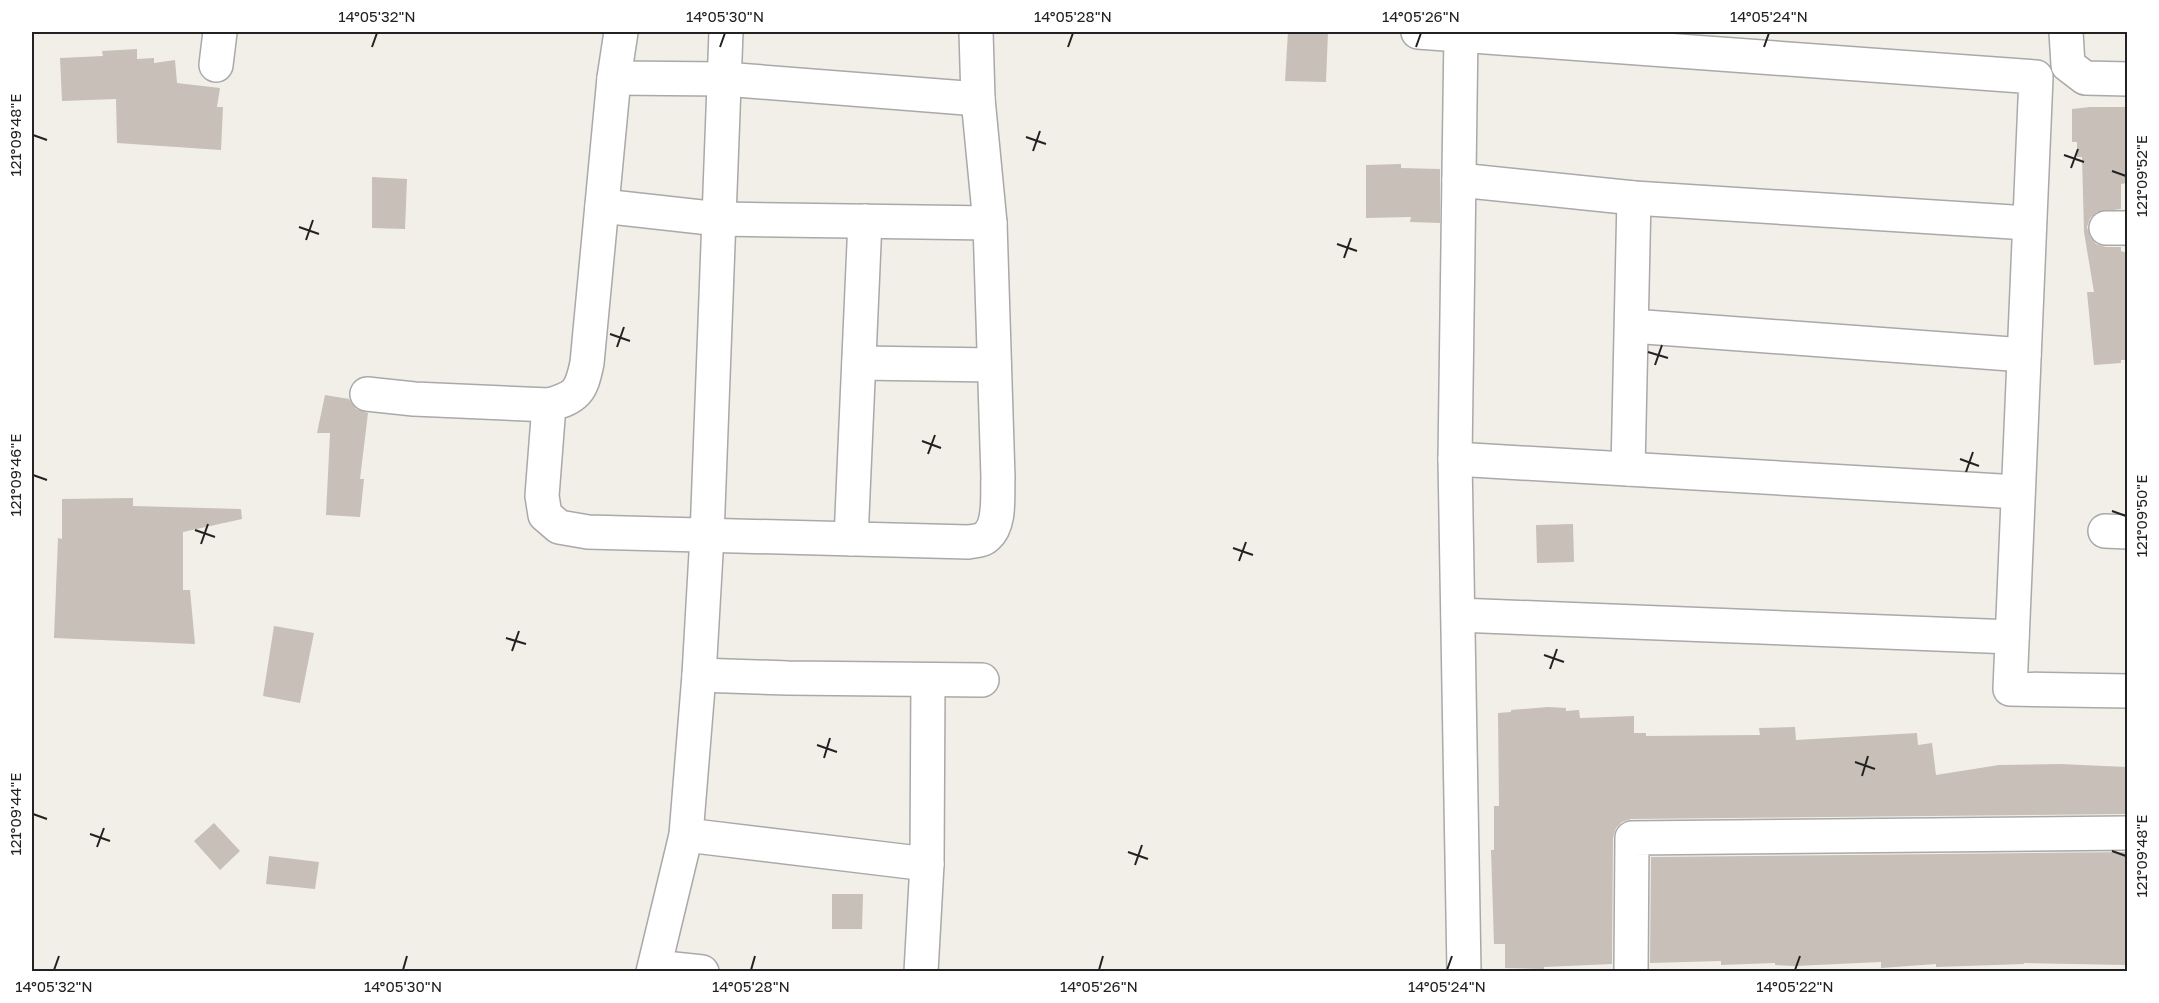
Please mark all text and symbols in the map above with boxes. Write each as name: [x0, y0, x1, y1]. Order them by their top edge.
text: 14°05'32"N: [338, 7, 416, 25]
text: 14°05'30"N: [686, 7, 764, 25]
text: 14°05'28"N: [1034, 7, 1112, 25]
text: 14°05'26"N: [1382, 7, 1460, 25]
text: 14°05'24"N: [1730, 7, 1808, 25]
text: 121°09'48"E: [6, 94, 24, 176]
text: 121°09'52"E: [2132, 135, 2150, 217]
text: 121°09'46"E: [6, 434, 24, 516]
text: 121°09'50"E: [2132, 475, 2150, 557]
text: 121°09'44"E: [6, 773, 24, 855]
text: 121°09'48"E: [2132, 815, 2150, 897]
text: 14°05'32"N: [15, 977, 93, 995]
text: 14°05'30"N: [364, 977, 442, 995]
text: 14°05'28"N: [712, 977, 790, 995]
text: 14°05'26"N: [1060, 977, 1138, 995]
text: 14°05'24"N: [1408, 977, 1486, 995]
text: 14°05'22"N: [1756, 977, 1834, 995]

